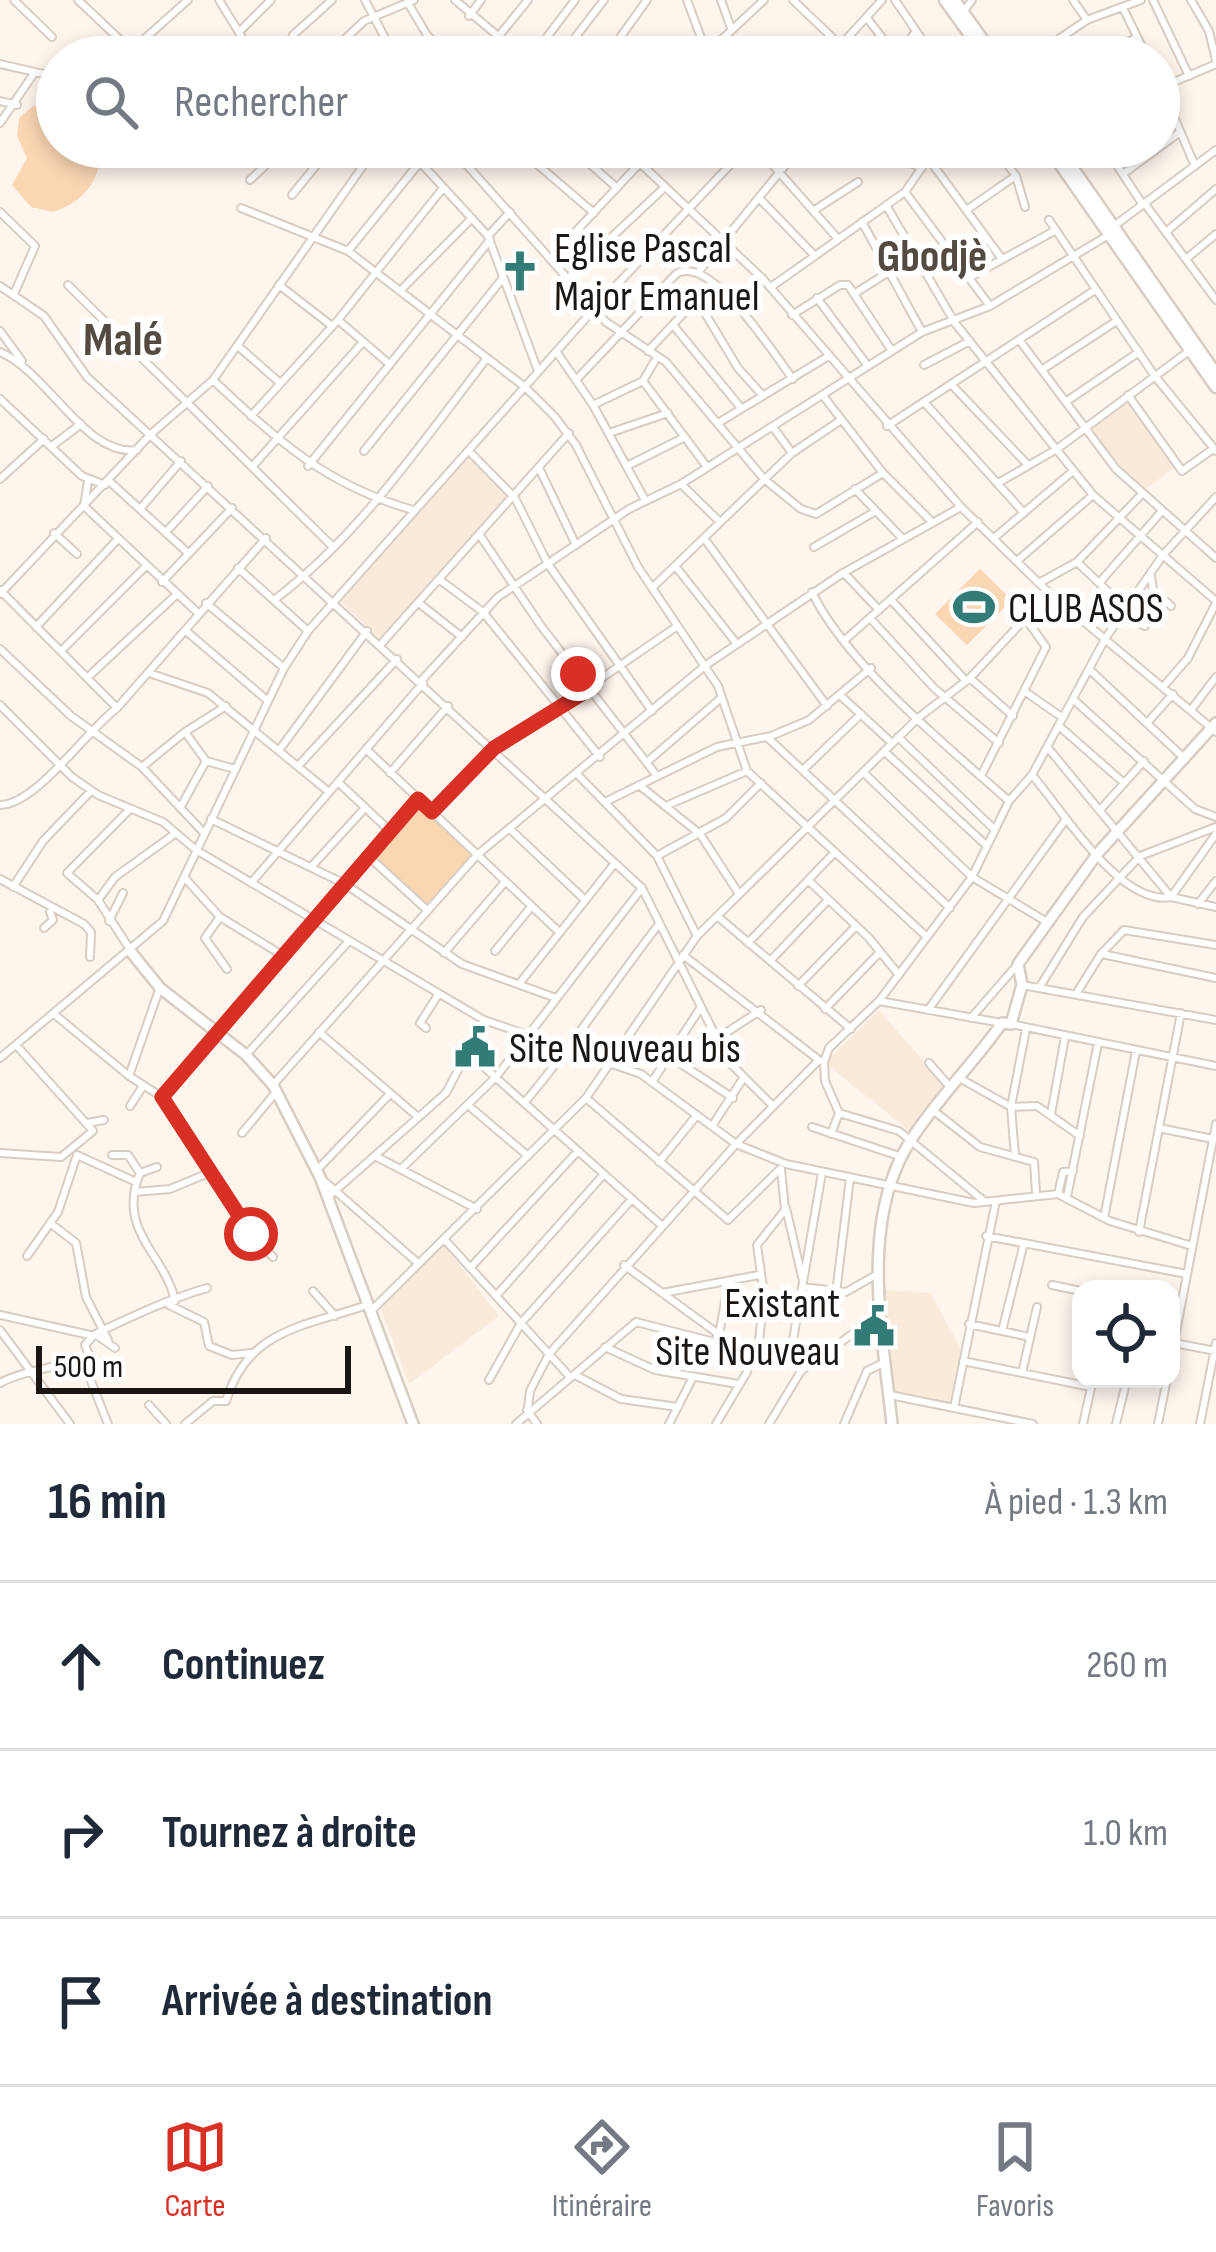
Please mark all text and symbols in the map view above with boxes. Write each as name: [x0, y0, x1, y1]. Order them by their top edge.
search box: [36, 36, 1180, 168]
icon: search: [78, 69, 144, 135]
text: Rechercher: [174, 75, 348, 130]
place label: Eglise Pascal Major Emanuel: [554, 224, 759, 323]
district label: Gbodjè: [877, 230, 987, 285]
church icon: Eglise Pascal Major Emanuel: [497, 248, 543, 294]
district label: Malé: [83, 312, 163, 369]
sports icon: CLUB ASOS: [951, 584, 997, 630]
place label: CLUB ASOS: [1008, 584, 1164, 635]
route end: [551, 647, 605, 701]
public building icon: Site Nouveau bis: [452, 1024, 498, 1070]
place label: Site Nouveau bis: [509, 1024, 741, 1075]
route start: [224, 1207, 278, 1261]
place label: Existant Site Nouveau: [655, 1279, 840, 1378]
map controls: [1072, 1280, 1180, 1388]
button: locate: [1072, 1280, 1180, 1388]
public building icon: Existant Site Nouveau: [851, 1303, 897, 1349]
scale bar: [36, 1340, 351, 1393]
text: 500 m: [54, 1347, 123, 1387]
text: 16 min: [48, 1472, 167, 1533]
text: À pied · 1.3 km: [985, 1479, 1168, 1526]
icon: ahead: [48, 1633, 114, 1699]
text: Continuez: [162, 1638, 325, 1693]
text: 260 m: [1086, 1642, 1168, 1689]
icon: right: [48, 1801, 114, 1867]
text: Tournez à droite: [162, 1806, 417, 1861]
text: 1.0 km: [1084, 1810, 1168, 1857]
icon: arrive: [48, 1969, 114, 2035]
text: Arrivée à destination: [162, 1974, 492, 2029]
tab: Carte: [162, 2114, 228, 2226]
tab: Itinéraire: [552, 2114, 652, 2226]
tab: Favoris: [976, 2114, 1054, 2226]

